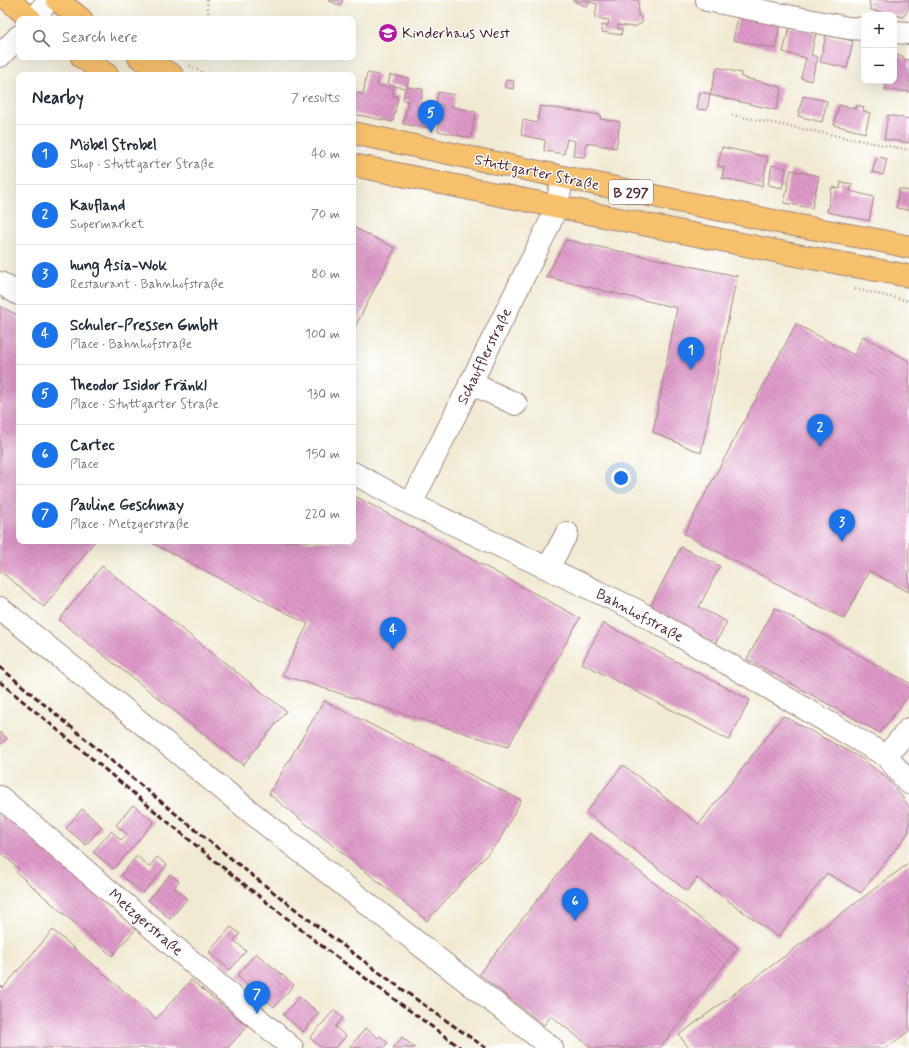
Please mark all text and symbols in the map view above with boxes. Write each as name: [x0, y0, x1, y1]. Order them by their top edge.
map controls: [861, 12, 897, 84]
button: +: [861, 12, 897, 48]
search box: [16, 16, 356, 60]
school or university icon: Kinderhaus West: [377, 22, 399, 44]
place label: Kinderhaus West: [402, 24, 511, 44]
icon: search: [30, 27, 52, 49]
text: Search here: [62, 28, 138, 48]
button: −: [861, 48, 897, 84]
text: Nearby: [32, 87, 84, 109]
text: 7 results: [291, 90, 340, 107]
pin: 5: [418, 100, 444, 133]
text: Möbel Strobel: [70, 136, 157, 156]
text: 1: [42, 146, 48, 163]
text: 40 m: [311, 146, 340, 163]
street label: Stuttgarter Straße: [473, 150, 601, 196]
text: Shop · Stuttgarter Straße: [70, 156, 214, 173]
road number: B 297: [609, 180, 653, 204]
text: Kaufland: [70, 196, 125, 216]
text: 2: [42, 206, 48, 223]
text: 70 m: [311, 206, 340, 223]
text: Supermarket: [70, 216, 144, 233]
text: hung Asia-Wok: [70, 256, 167, 276]
text: 3: [42, 266, 48, 283]
text: 80 m: [311, 266, 340, 283]
text: Restaurant · Bahnhofstraße: [70, 276, 224, 293]
street label: Schaufflerstraße: [453, 305, 517, 408]
text: Schuler-Pressen GmbH: [70, 316, 218, 336]
text: 4: [41, 326, 49, 343]
text: 100 m: [305, 326, 340, 343]
text: Place · Bahnhofstraße: [70, 336, 192, 353]
pin: 1: [678, 337, 704, 370]
text: Theodor Isidor Fränkl: [70, 376, 207, 396]
text: 5: [41, 386, 49, 403]
text: 130 m: [307, 386, 340, 403]
text: Place · Stuttgarter Straße: [70, 396, 219, 413]
pin: 2: [807, 414, 833, 447]
text: Cartec: [70, 436, 115, 456]
text: 6: [42, 446, 48, 463]
text: 150 m: [306, 446, 340, 463]
text: Place: [70, 456, 99, 473]
your location: [611, 468, 631, 488]
text: Pauline Geschmay: [70, 496, 184, 516]
text: 7: [41, 506, 49, 523]
text: 220 m: [305, 506, 340, 523]
pin: 3: [829, 509, 855, 542]
text: Place · Metzgerstraße: [70, 516, 189, 533]
street label: Bahnhofstraße: [592, 584, 687, 647]
pin: 4: [380, 617, 406, 650]
street label: Metzgerstraße: [104, 885, 187, 961]
pin: 6: [562, 888, 588, 921]
pin: 7: [244, 981, 270, 1014]

